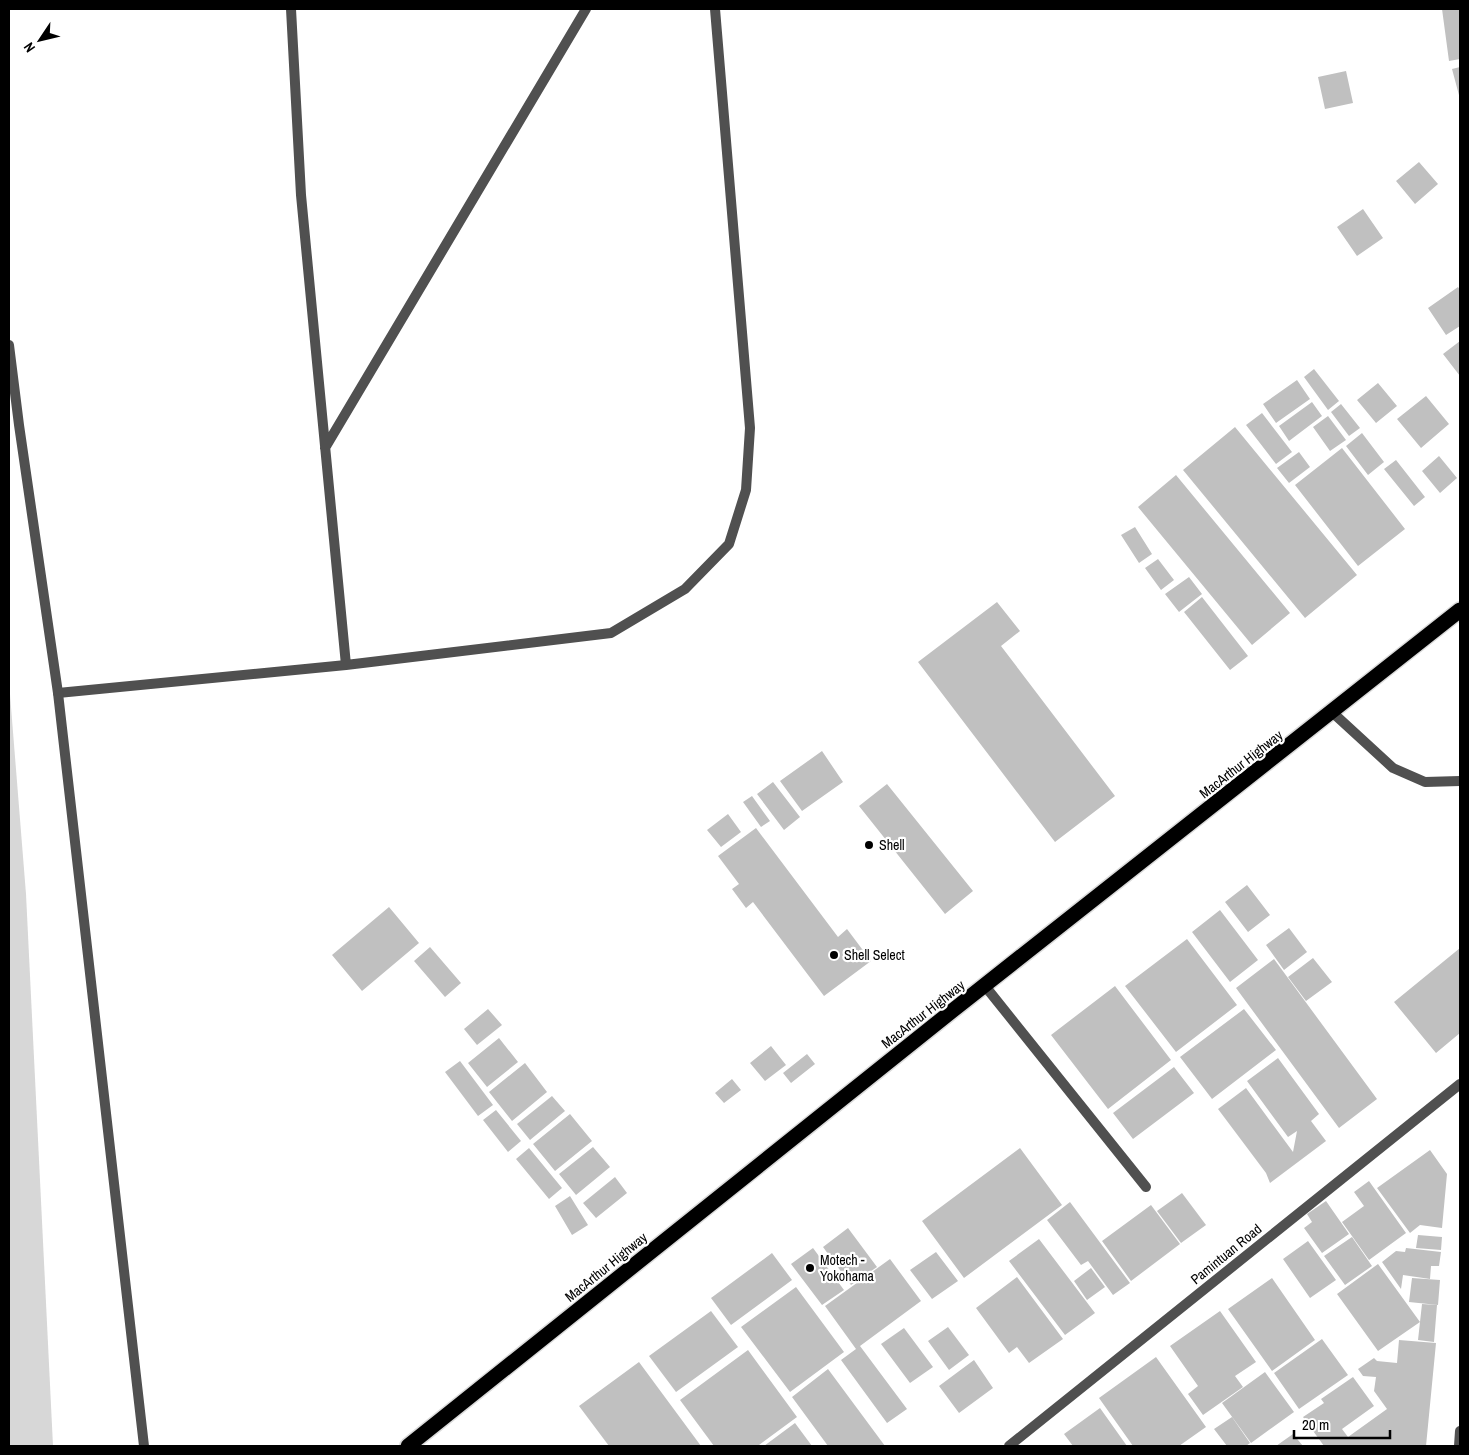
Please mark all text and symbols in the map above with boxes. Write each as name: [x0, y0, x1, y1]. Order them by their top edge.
north arrow: [15, 15, 65, 65]
text: N: [20, 39, 39, 56]
street label: MacArthur Highway: [1196, 726, 1286, 802]
place label: Shell: [879, 836, 905, 854]
marker: Shell: [863, 839, 875, 851]
place label: Shell Select: [844, 946, 905, 964]
marker: Shell Select: [828, 949, 840, 961]
street label: MacArthur Highway: [878, 976, 968, 1052]
street label: Pamintuan Road: [1187, 1220, 1265, 1288]
street label: MacArthur Highway: [561, 1228, 651, 1306]
place label: Motech - Yokohama: [820, 1251, 875, 1285]
marker: Motech - Yokohama: [804, 1262, 816, 1274]
scale bar: [1294, 1408, 1390, 1440]
text: 20 m: [1302, 1414, 1329, 1435]

